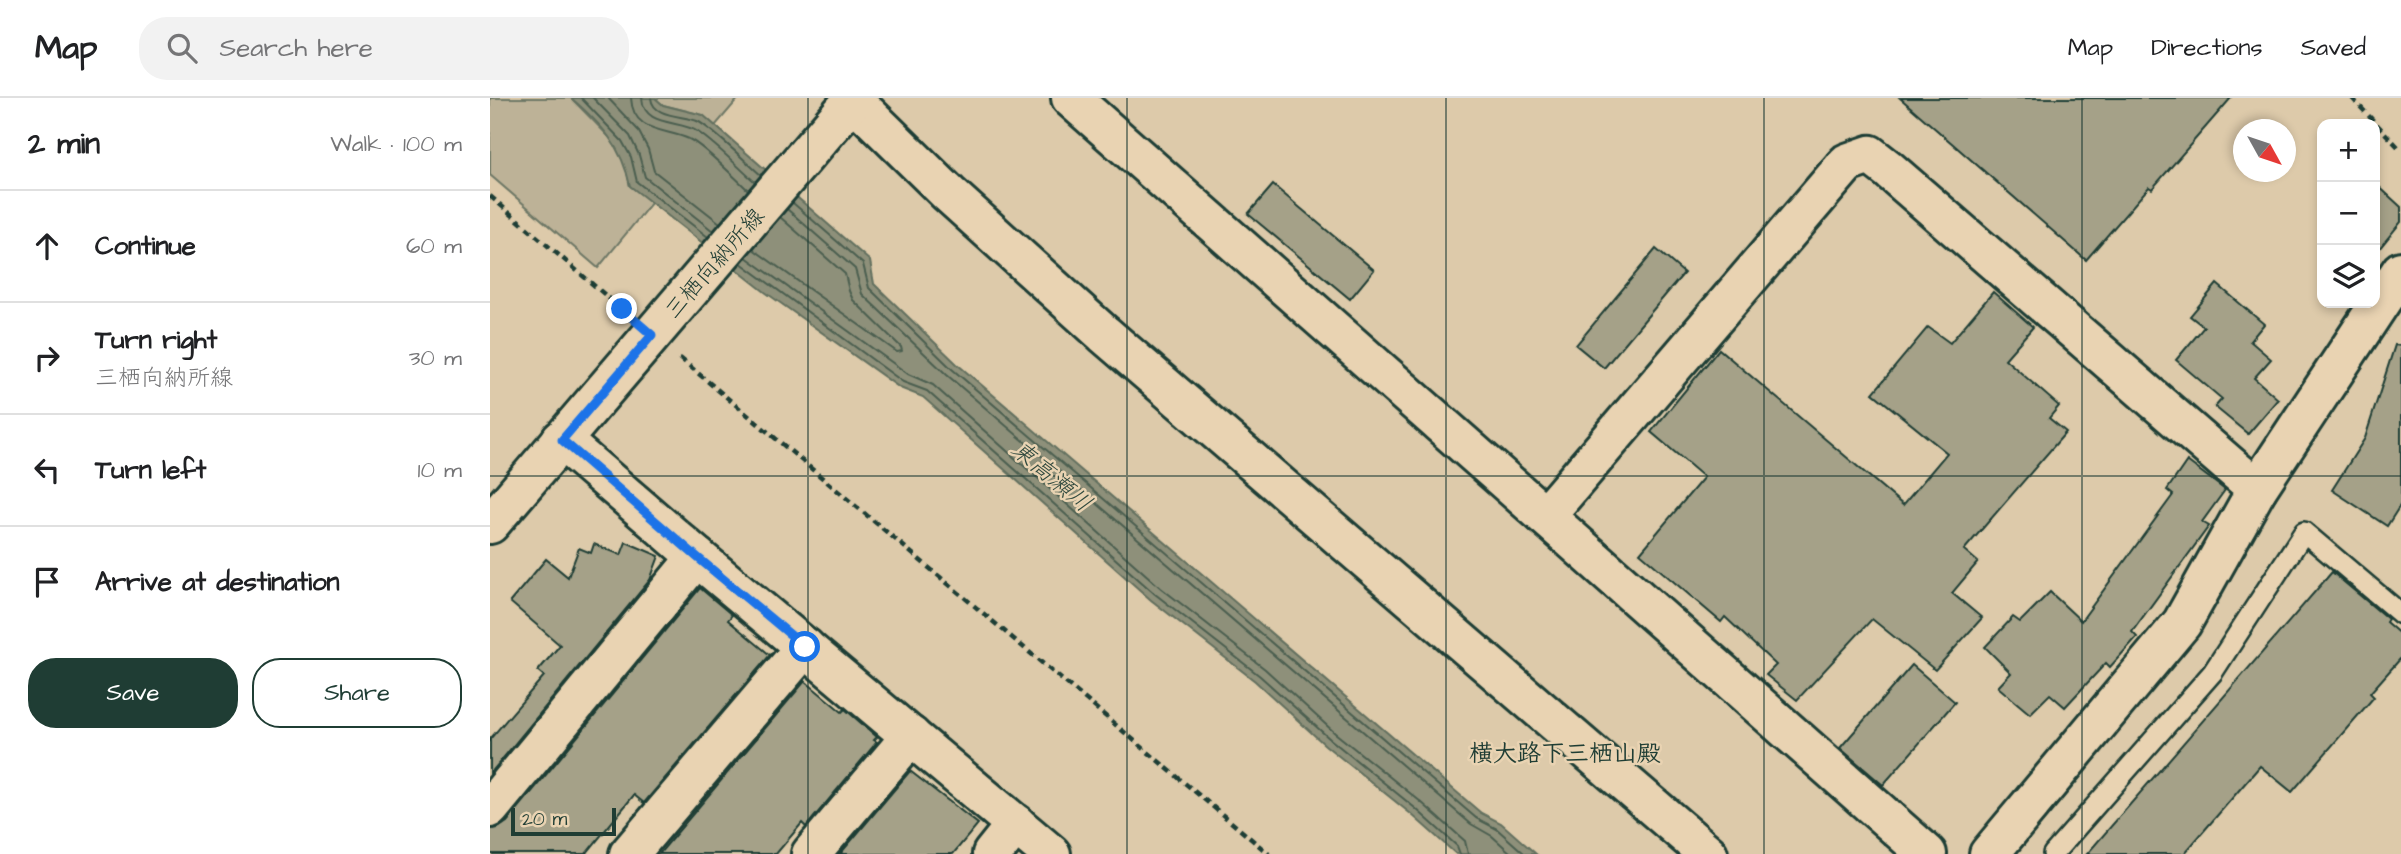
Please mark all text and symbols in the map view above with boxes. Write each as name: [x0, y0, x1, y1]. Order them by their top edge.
search box: [139, 17, 629, 80]
text: Map: [35, 25, 97, 71]
icon: search: [163, 29, 201, 67]
text: Search here: [219, 30, 373, 66]
text: Map: [2068, 31, 2113, 65]
text: Directions: [2151, 31, 2263, 65]
text: Saved: [2301, 31, 2366, 65]
north arrow: [2233, 119, 2296, 182]
map controls: [2317, 119, 2380, 308]
button: +: [2317, 119, 2380, 182]
text: 2 min: [28, 123, 100, 165]
text: Walk · 100 m: [330, 128, 462, 160]
button: −: [2317, 182, 2380, 245]
street label: 三栖向納所線: [657, 201, 772, 326]
icon: ahead: [28, 227, 66, 265]
text: Continue: [95, 228, 196, 264]
text: 60 m: [406, 230, 462, 262]
button: layers: [2317, 245, 2380, 308]
route end: [606, 293, 637, 324]
text: Turn right: [95, 322, 217, 358]
icon: right: [28, 339, 66, 377]
text: 30 m: [409, 342, 462, 374]
text: 三栖向納所線: [95, 362, 233, 394]
water label: 東高瀬川: [1004, 433, 1099, 521]
icon: left: [28, 451, 66, 489]
text: Turn left: [95, 452, 206, 488]
text: 10 m: [417, 454, 462, 486]
icon: arrive: [28, 563, 66, 601]
text: Arrive at destination: [95, 564, 340, 600]
route start: [789, 631, 820, 662]
button: Save: [28, 658, 238, 728]
button: Share: [252, 658, 462, 728]
district label: 横大路下三栖山殿: [1469, 737, 1661, 771]
scale bar: [511, 805, 616, 837]
text: 20 m: [522, 806, 567, 833]

